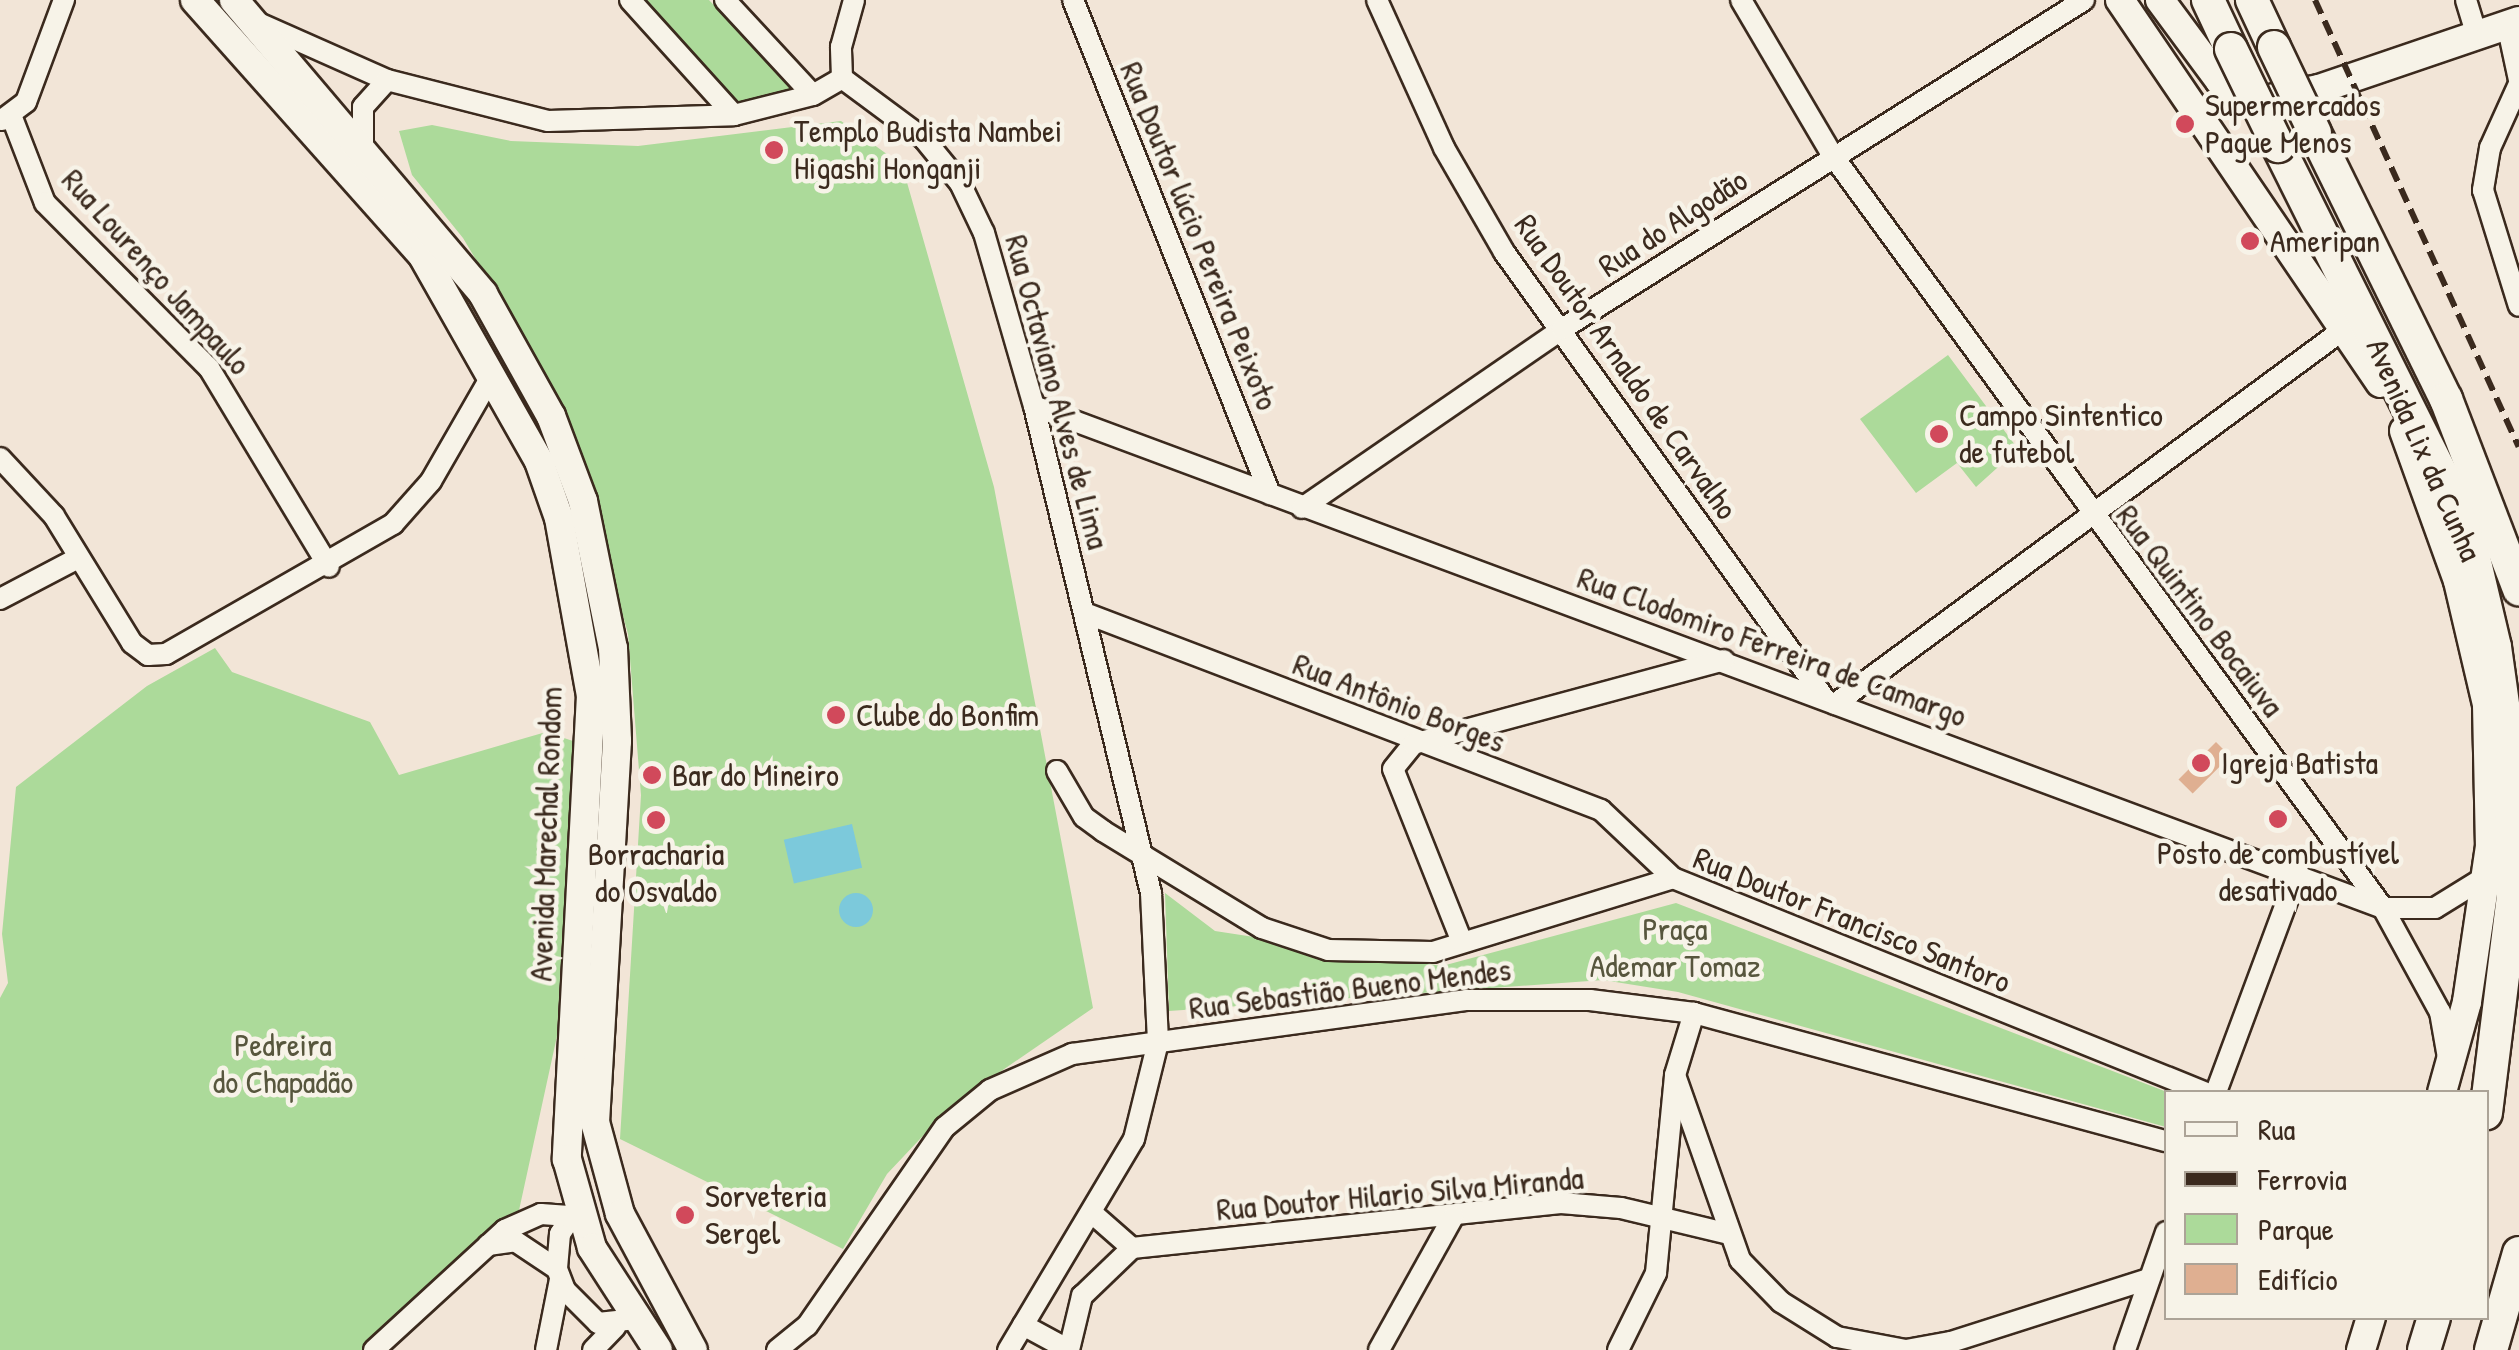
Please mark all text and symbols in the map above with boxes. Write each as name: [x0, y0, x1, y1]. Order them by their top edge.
street label: Rua Doutor lúcio Pereira Peixoto: [1112, 56, 1286, 416]
place label: Supermercados Pague Menos: [2205, 87, 2381, 162]
place label: Templo Budista Nambei Higashi Honganji: [794, 113, 1062, 188]
marker: Supermercados Pague Menos: [2174, 113, 2196, 135]
marker: Templo Budista Nambei Higashi Honganji: [763, 139, 785, 161]
street label: Rua Lourenço Jampaulo: [54, 161, 258, 383]
street label: Rua do Algodão: [1592, 161, 1754, 285]
street label: Rua Doutor Arnaldo de Carvalho: [1506, 207, 1746, 527]
place label: Ameripan: [2270, 222, 2380, 260]
marker: Ameripan: [2239, 230, 2261, 252]
street label: Rua Octaviano Alves de Lima: [997, 231, 1117, 553]
street label: Avenida Lix da Cunha: [2358, 333, 2490, 567]
place label: Campo Sintentico de futebol: [1959, 397, 2163, 472]
marker: Campo Sintentico de futebol: [1928, 423, 1950, 445]
street label: Rua Quintino Bocaiuva: [2108, 498, 2292, 724]
street label: Rua Clodomiro Ferreira de Camargo: [1572, 559, 1972, 735]
street label: Rua Antônio Borges: [1288, 645, 1510, 761]
street label: Avenida Marechal Rondom: [522, 686, 570, 982]
place label: Clube do Bonfim: [856, 696, 1039, 734]
marker: Clube do Bonfim: [825, 704, 847, 726]
place label: Igreja Batista: [2221, 744, 2378, 782]
marker: Igreja Batista: [2190, 752, 2212, 774]
place label: Bar do Mineiro: [672, 756, 839, 794]
marker: Bar do Mineiro: [641, 764, 663, 786]
marker: Posto de combustível desativado: [2267, 808, 2289, 830]
marker: Borracharia do Osvaldo: [645, 809, 667, 831]
place label: Posto de combustível desativado: [2157, 835, 2399, 910]
place label: Borracharia do Osvaldo: [588, 836, 724, 911]
street label: Rua Doutor Francisco Santoro: [1688, 839, 2016, 1001]
park label: Praça Ademar Tomaz: [1590, 911, 1760, 986]
street label: Rua Sebastião Bueno Mendes: [1187, 950, 1513, 1028]
park label: Pedreira do Chapadão: [213, 1027, 353, 1102]
legend: [2164, 1090, 2489, 1320]
text: Rua: [2258, 1109, 2295, 1149]
street label: Rua Doutor Hilario Silva Miranda: [1215, 1159, 1585, 1229]
text: Ferrovia: [2258, 1159, 2347, 1199]
place label: Sorveteria Sergel: [705, 1178, 826, 1253]
marker: Sorveteria Sergel: [674, 1204, 696, 1226]
text: Parque: [2258, 1209, 2334, 1249]
text: Edifício: [2258, 1259, 2338, 1299]

